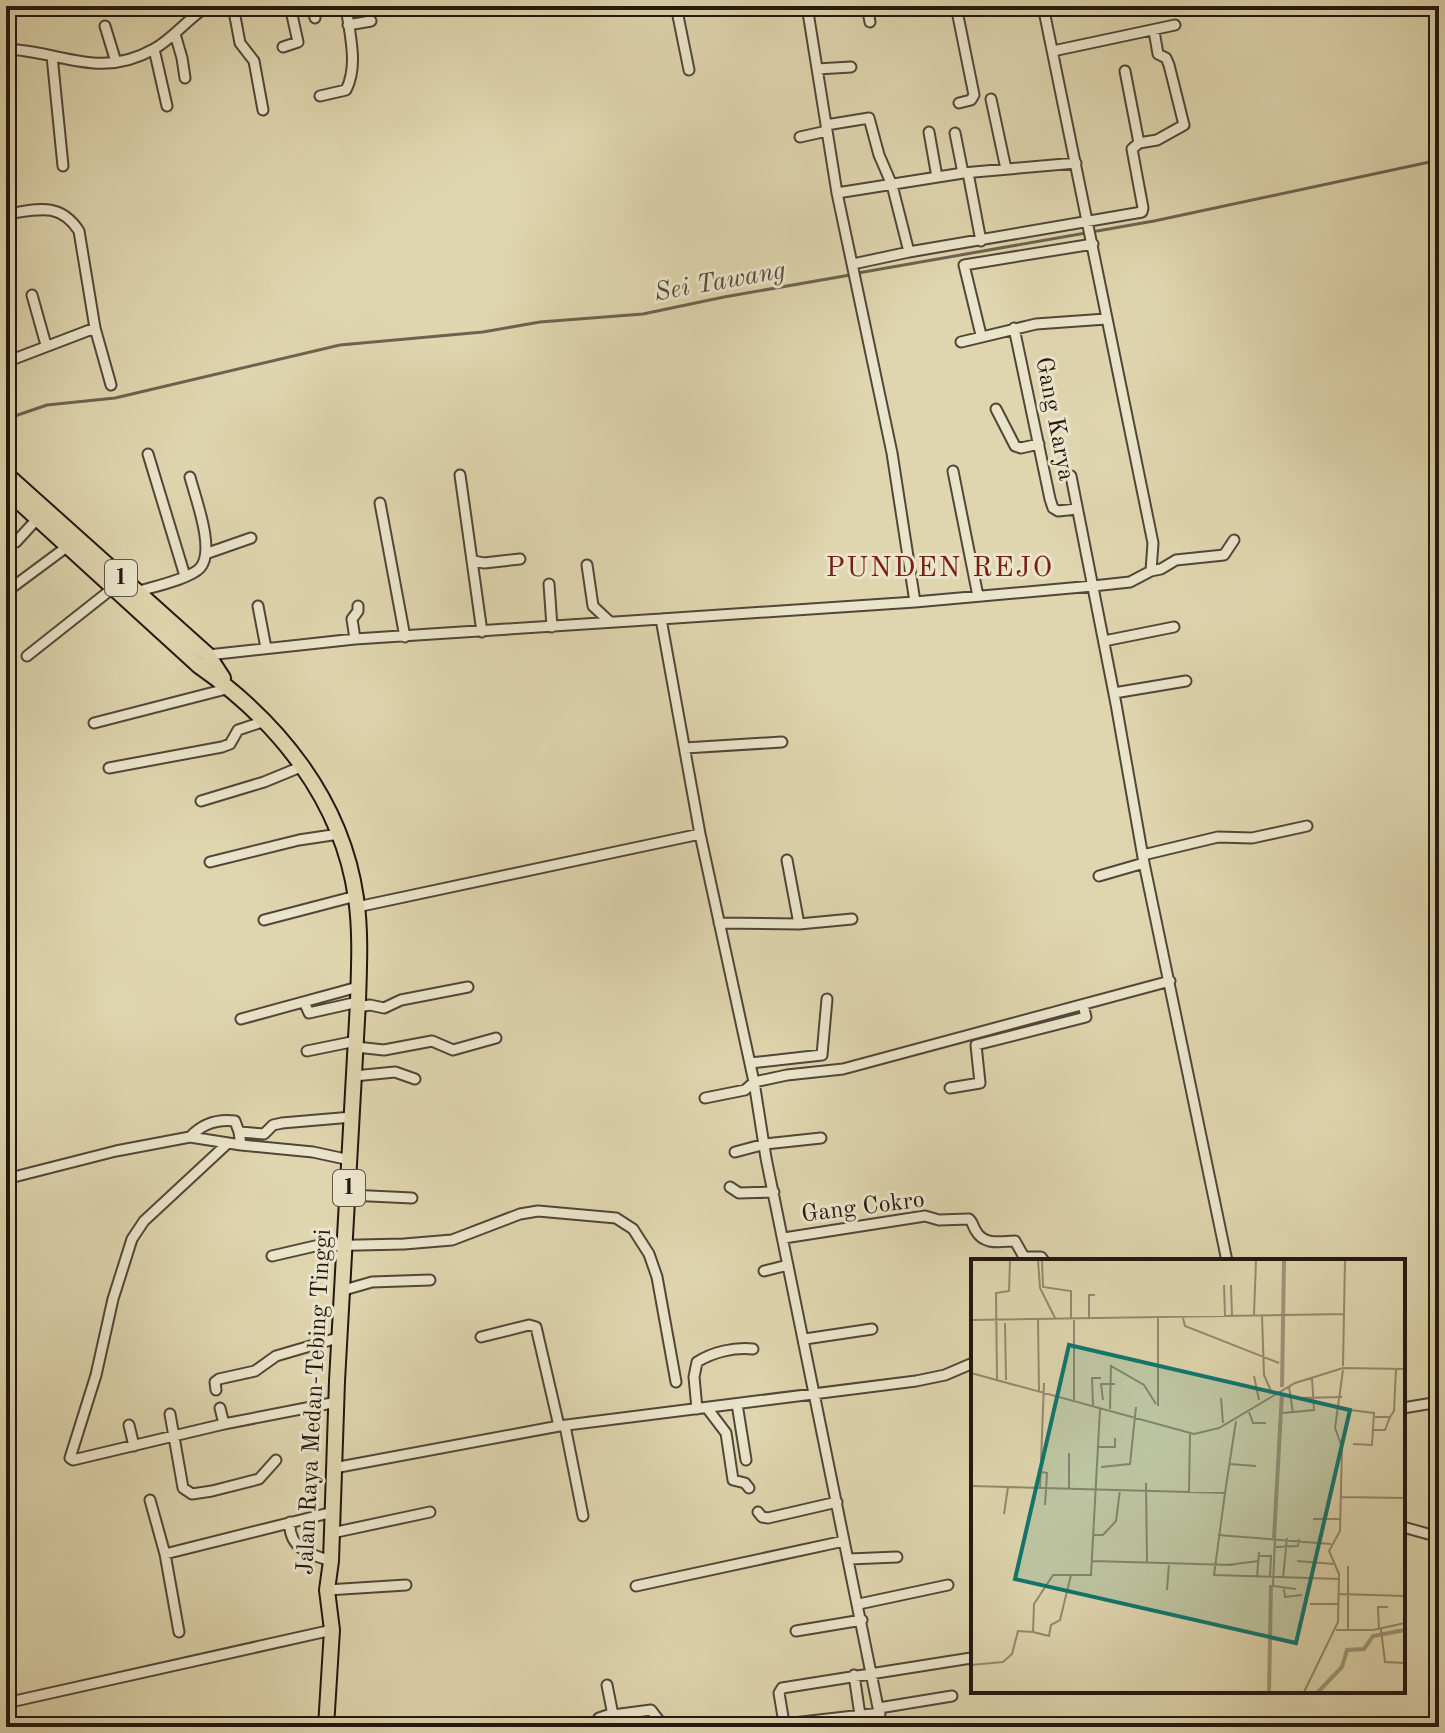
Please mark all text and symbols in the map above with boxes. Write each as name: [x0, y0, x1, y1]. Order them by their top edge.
water label: Sei Tawang: [652, 258, 788, 306]
street label: Gang Karya: [1030, 355, 1078, 483]
district label: PUNDEN REJO: [826, 555, 1054, 583]
road number: 1: [105, 560, 137, 596]
road number: 1: [333, 1170, 365, 1206]
street label: Gang Cokro: [800, 1189, 926, 1227]
street label: Jalan Raya Medan-Tebing Tinggi: [294, 1228, 336, 1576]
inset map: [971, 1259, 1405, 1693]

